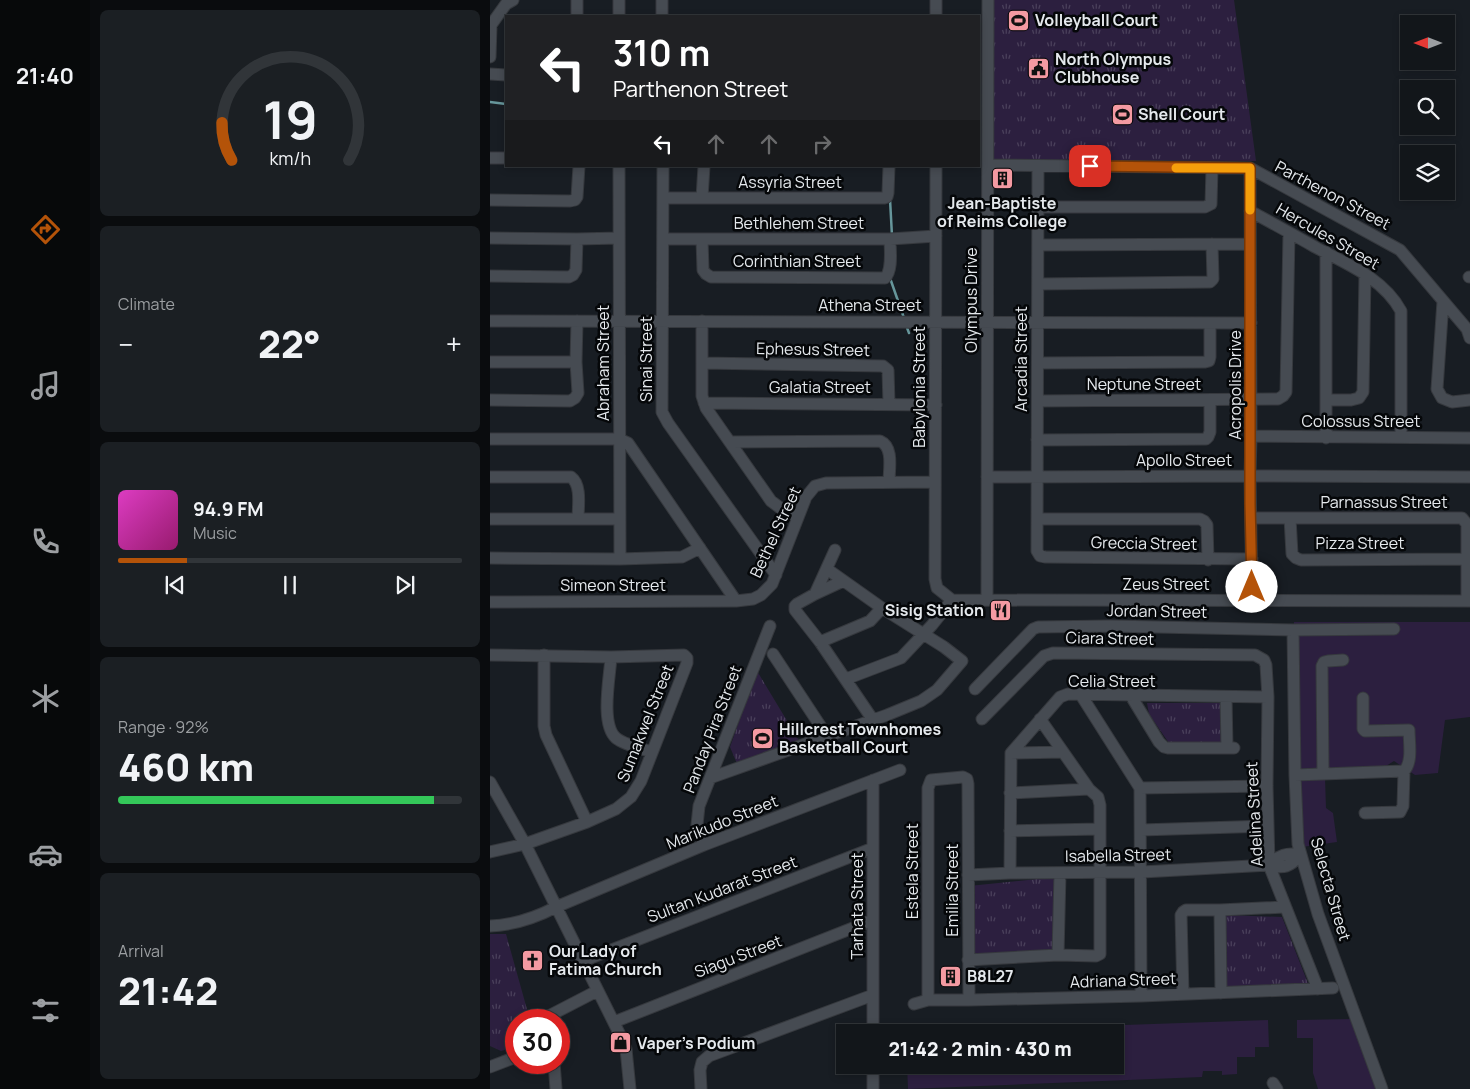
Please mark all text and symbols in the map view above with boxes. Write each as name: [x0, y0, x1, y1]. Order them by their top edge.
sports icon: Volleyball Court: [1007, 8, 1031, 32]
place label: Volleyball Court: [1035, 9, 1158, 31]
north arrow: [1400, 15, 1455, 70]
map controls: [1400, 15, 1455, 200]
text: 310 m: [613, 29, 710, 77]
icon: left: [530, 35, 595, 100]
place label: North Olympus Clubhouse: [1055, 48, 1172, 88]
public building icon: North Olympus Clubhouse: [1027, 56, 1051, 80]
text: 21:40: [16, 61, 74, 91]
text: Parthenon Street: [613, 74, 788, 104]
button: search: [1400, 80, 1455, 135]
text: 19: [262, 84, 318, 155]
sports icon: Shell Court: [1110, 102, 1134, 126]
place label: Shell Court: [1138, 103, 1225, 125]
icon: left: [649, 130, 677, 158]
icon: ahead: [702, 130, 730, 158]
icon: ahead: [755, 130, 783, 158]
icon: right: [808, 130, 836, 158]
pin: [1069, 145, 1111, 187]
button: layers: [1400, 145, 1455, 200]
text: km/h: [269, 146, 311, 170]
icon: arrive: [1076, 152, 1104, 180]
street label: Parthenon Street: [1272, 155, 1394, 235]
building icon: Jean-Baptiste of Reims College: [990, 167, 1014, 191]
street label: Assyria Street: [738, 171, 842, 193]
place label: Jean-Baptiste of Reims College: [937, 192, 1067, 232]
street label: Hercules Street: [1272, 197, 1384, 275]
icon: directions: [28, 212, 63, 247]
street label: Bethlehem Street: [734, 212, 864, 234]
street label: Olympus Drive: [960, 247, 982, 353]
street label: Corinthian Street: [733, 250, 861, 272]
text: Climate: [118, 293, 175, 315]
street label: Athena Street: [818, 294, 922, 316]
street label: Abraham Street: [592, 305, 614, 421]
street label: Arcadia Street: [1010, 306, 1032, 412]
street label: Sinai Street: [635, 316, 657, 402]
text: 22°: [258, 317, 321, 369]
text: −: [118, 325, 133, 363]
text: +: [446, 325, 462, 363]
street label: Babylonia Street: [908, 326, 930, 448]
street label: Acropolis Drive: [1224, 330, 1246, 440]
street label: Ephesus Street: [756, 337, 870, 361]
icon: music: [28, 368, 63, 403]
street label: Neptune Street: [1087, 373, 1201, 395]
street label: Galatia Street: [769, 376, 871, 398]
street label: Colossus Street: [1302, 410, 1420, 432]
street label: Apollo Street: [1136, 449, 1232, 471]
street label: Bethel Street: [744, 483, 806, 581]
street label: Parnassus Street: [1320, 491, 1448, 513]
text: 94.9 FM: [193, 496, 264, 522]
text: Music: [193, 522, 237, 544]
icon: phone: [28, 524, 63, 559]
street label: Greccia Street: [1091, 531, 1197, 555]
street label: Pizza Street: [1316, 532, 1404, 554]
position arrow: [1225, 560, 1277, 612]
icon: previous: [161, 571, 189, 599]
icon: pause: [276, 571, 304, 599]
icon: next: [391, 571, 419, 599]
street label: Zeus Street: [1122, 573, 1210, 595]
street label: Simeon Street: [560, 574, 666, 596]
restaurant icon: Sisig Station: [988, 598, 1012, 622]
place label: Sisig Station: [885, 599, 984, 621]
street label: Jordan Street: [1107, 599, 1207, 623]
street label: Ciara Street: [1066, 626, 1154, 650]
street label: Sumakwel Street: [611, 661, 679, 785]
street label: Panday Pira Street: [678, 662, 746, 796]
street label: Celia Street: [1068, 670, 1156, 692]
icon: climate: [28, 681, 63, 716]
text: Range · 92%: [118, 716, 209, 738]
place label: Hillcrest Townhomes Basketball Court: [779, 718, 941, 758]
sports icon: Hillcrest Townhomes Basketball Court: [751, 726, 775, 750]
text: 460 km: [118, 740, 254, 792]
street label: Adelina Street: [1240, 761, 1268, 867]
street label: Marikudo Street: [663, 790, 781, 854]
street label: Estela Street: [901, 823, 923, 919]
street label: Selecta Street: [1306, 835, 1356, 943]
icon: car: [28, 837, 63, 872]
street label: Isabella Street: [1065, 843, 1171, 867]
street label: Emilia Street: [941, 844, 963, 936]
street label: Sultan Kudarat Street: [644, 850, 800, 928]
street label: Tarhata Street: [846, 853, 868, 959]
street label: Siagu Street: [691, 929, 785, 983]
text: Arrival: [118, 940, 164, 962]
place label: Our Lady of Fatima Church: [549, 940, 662, 980]
church icon: Our Lady of Fatima Church: [521, 948, 545, 972]
text: 21:42: [118, 964, 218, 1016]
building icon: B8L27: [939, 964, 963, 988]
place label: B8L27: [967, 965, 1014, 987]
street label: Adriana Street: [1069, 967, 1177, 993]
icon: filters: [28, 993, 63, 1028]
speed limit sign: 30: [505, 1009, 570, 1074]
shop icon: Vaper's Podium: [609, 1031, 633, 1055]
place label: Vaper's Podium: [637, 1032, 755, 1054]
text: 21:42 · 2 min · 430 m: [888, 1036, 1072, 1062]

